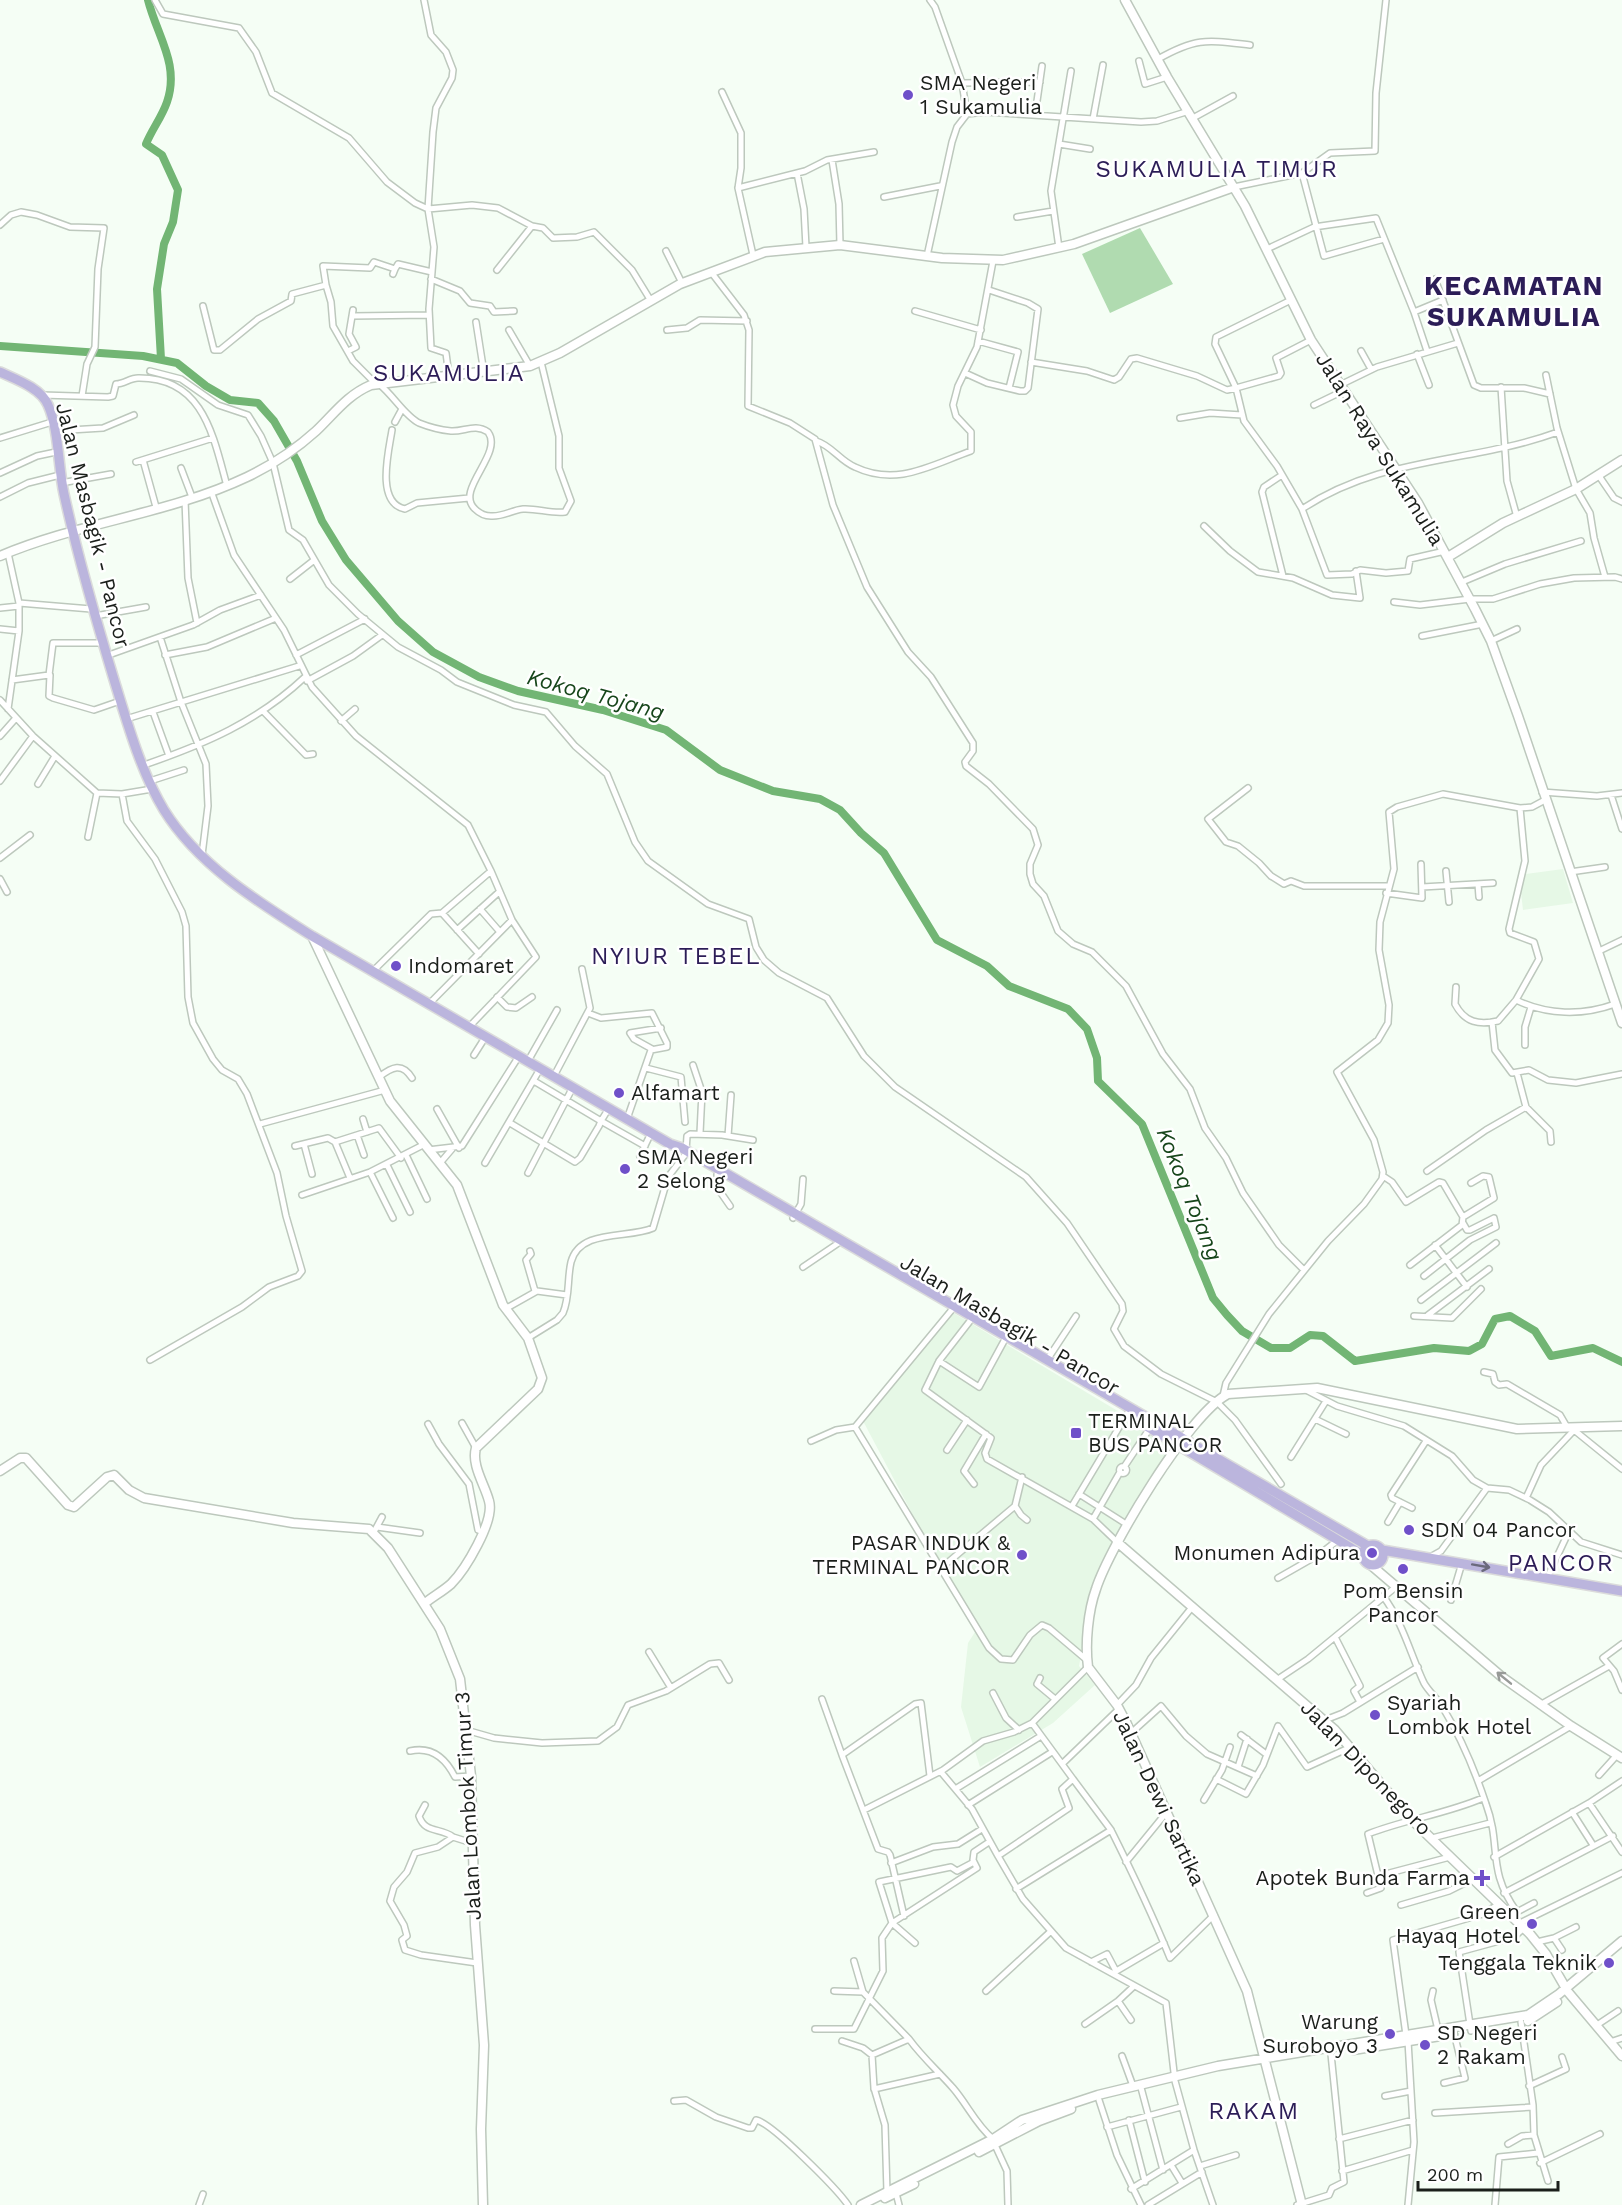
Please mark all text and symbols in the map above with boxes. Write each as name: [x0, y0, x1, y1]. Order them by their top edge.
place label: SMA Negeri 1 Sukamulia: [920, 70, 1042, 119]
marker: SMA Negeri 1 Sukamulia: [901, 88, 915, 102]
district label: SUKAMULIA TIMUR: [1096, 155, 1338, 183]
district label: KECAMATAN SUKAMULIA: [1424, 270, 1604, 333]
street label: Jalan Raya Sukamulia: [1311, 348, 1450, 550]
district label: SUKAMULIA: [373, 359, 525, 387]
street label: Jalan Masbagik - Pancor: [51, 400, 136, 650]
water label: Kokoq Tojang: [524, 664, 667, 725]
district label: NYIUR TEBEL: [591, 942, 761, 970]
place label: Indomaret: [408, 953, 514, 978]
marker: Indomaret: [389, 959, 403, 973]
place label: Alfamart: [631, 1080, 720, 1105]
marker: Alfamart: [612, 1086, 626, 1100]
water label: Kokoq Tojang: [1152, 1124, 1228, 1264]
place label: SMA Negeri 2 Selong: [637, 1144, 753, 1193]
marker: SMA Negeri 2 Selong: [618, 1162, 632, 1176]
street label: Jalan Masbagik - Pancor: [896, 1249, 1125, 1400]
place label: TERMINAL BUS PANCOR: [1088, 1408, 1222, 1457]
marker: TERMINAL BUS PANCOR: [1069, 1426, 1083, 1440]
place label: SDN 04 Pancor: [1421, 1517, 1576, 1542]
marker: SDN 04 Pancor: [1402, 1523, 1416, 1537]
place label: PASAR INDUK & TERMINAL PANCOR: [812, 1530, 1011, 1579]
place label: Monumen Adipura: [1174, 1540, 1360, 1565]
marker: Monumen Adipura: [1365, 1546, 1379, 1560]
marker: PASAR INDUK & TERMINAL PANCOR: [1015, 1548, 1029, 1562]
district label: PANCOR: [1508, 1549, 1614, 1577]
one-way arrow: [1471, 1561, 1491, 1572]
marker: Pom Bensin Pancor: [1396, 1562, 1410, 1576]
place label: Pom Bensin Pancor: [1343, 1578, 1463, 1627]
one-way arrow: [1497, 1671, 1512, 1685]
place label: Syariah Lombok Hotel: [1387, 1690, 1532, 1739]
street label: Jalan Lombok Timur 3: [449, 1691, 486, 1921]
street label: Jalan Diponegoro: [1296, 1695, 1437, 1840]
street label: Jalan Dewi Sartika: [1108, 1706, 1211, 1889]
marker: Syariah Lombok Hotel: [1368, 1708, 1382, 1722]
place label: Apotek Bunda Farma: [1256, 1865, 1470, 1890]
marker: Apotek Bunda Farma: [1475, 1871, 1489, 1885]
place label: Green Hayaq Hotel: [1396, 1899, 1521, 1948]
marker: Green Hayaq Hotel: [1525, 1917, 1539, 1931]
place label: Tenggala Teknik: [1438, 1950, 1597, 1975]
marker: Tenggala Teknik: [1602, 1956, 1616, 1970]
place label: Warung Suroboyo 3: [1263, 2009, 1379, 2058]
place label: SD Negeri 2 Rakam: [1437, 2020, 1538, 2069]
marker: Warung Suroboyo 3: [1383, 2027, 1397, 2041]
marker: SD Negeri 2 Rakam: [1418, 2038, 1432, 2052]
district label: RAKAM: [1208, 2097, 1300, 2125]
scale bar: [1418, 2154, 1558, 2192]
text: 200 m: [1427, 2164, 1483, 2185]

